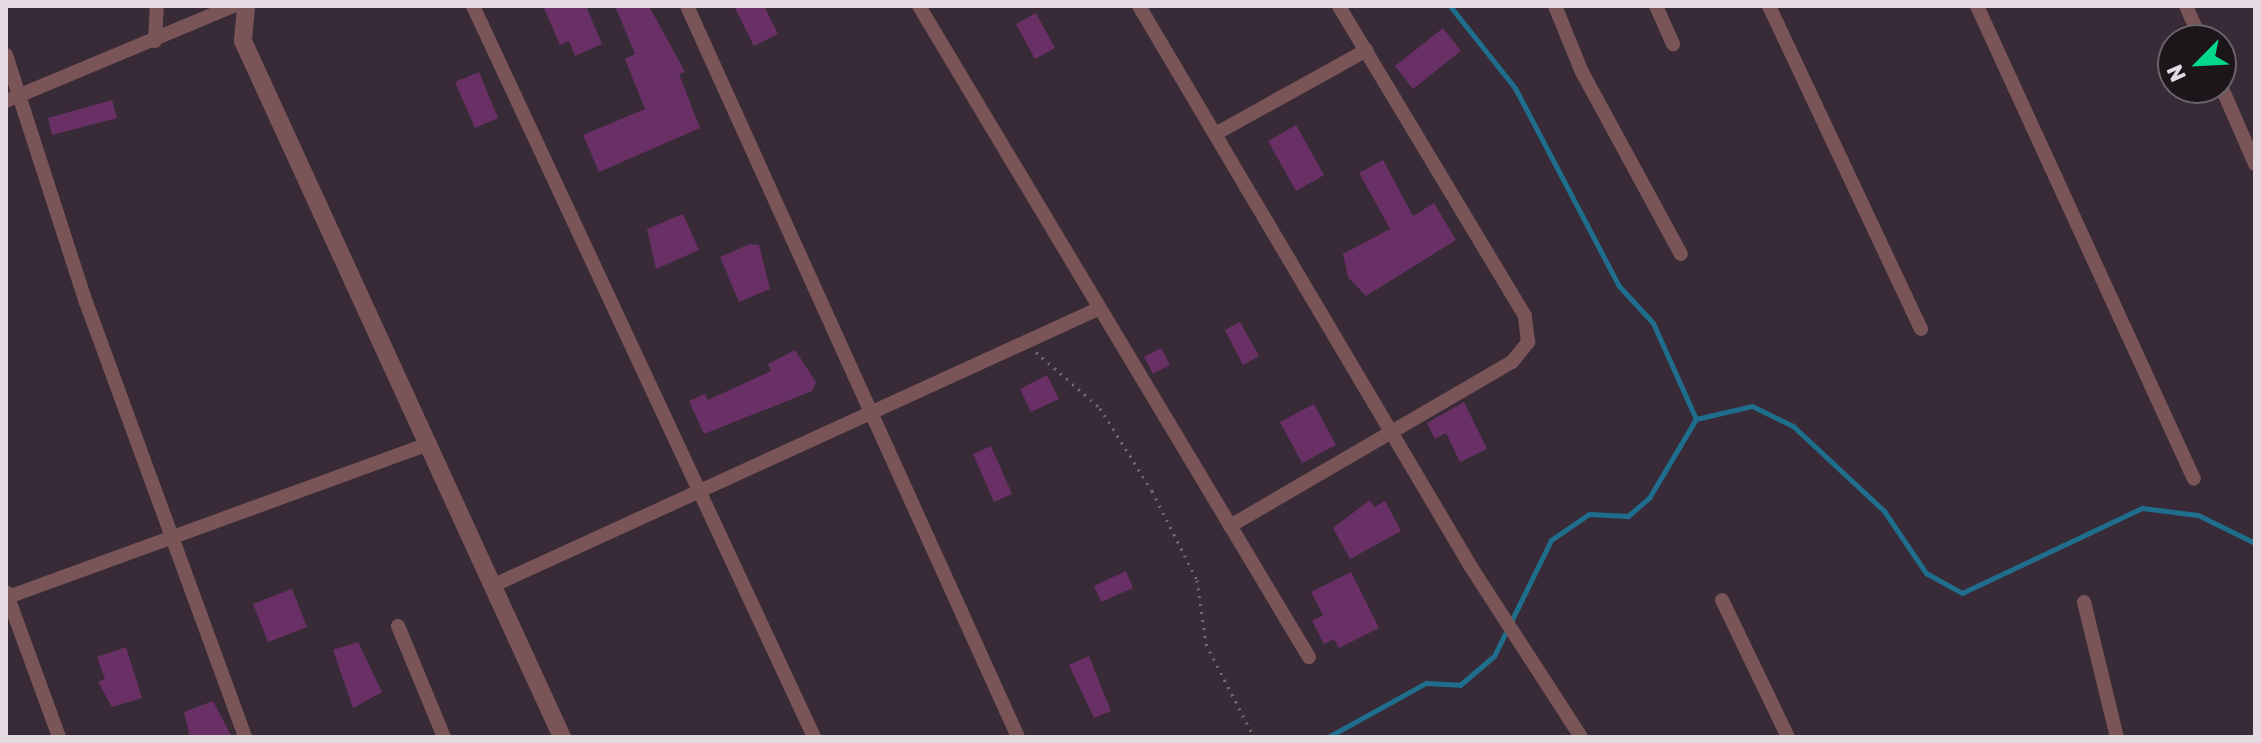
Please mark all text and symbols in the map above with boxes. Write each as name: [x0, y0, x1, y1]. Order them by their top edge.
north arrow: [2157, 24, 2237, 104]
text: N: [2161, 60, 2192, 86]

